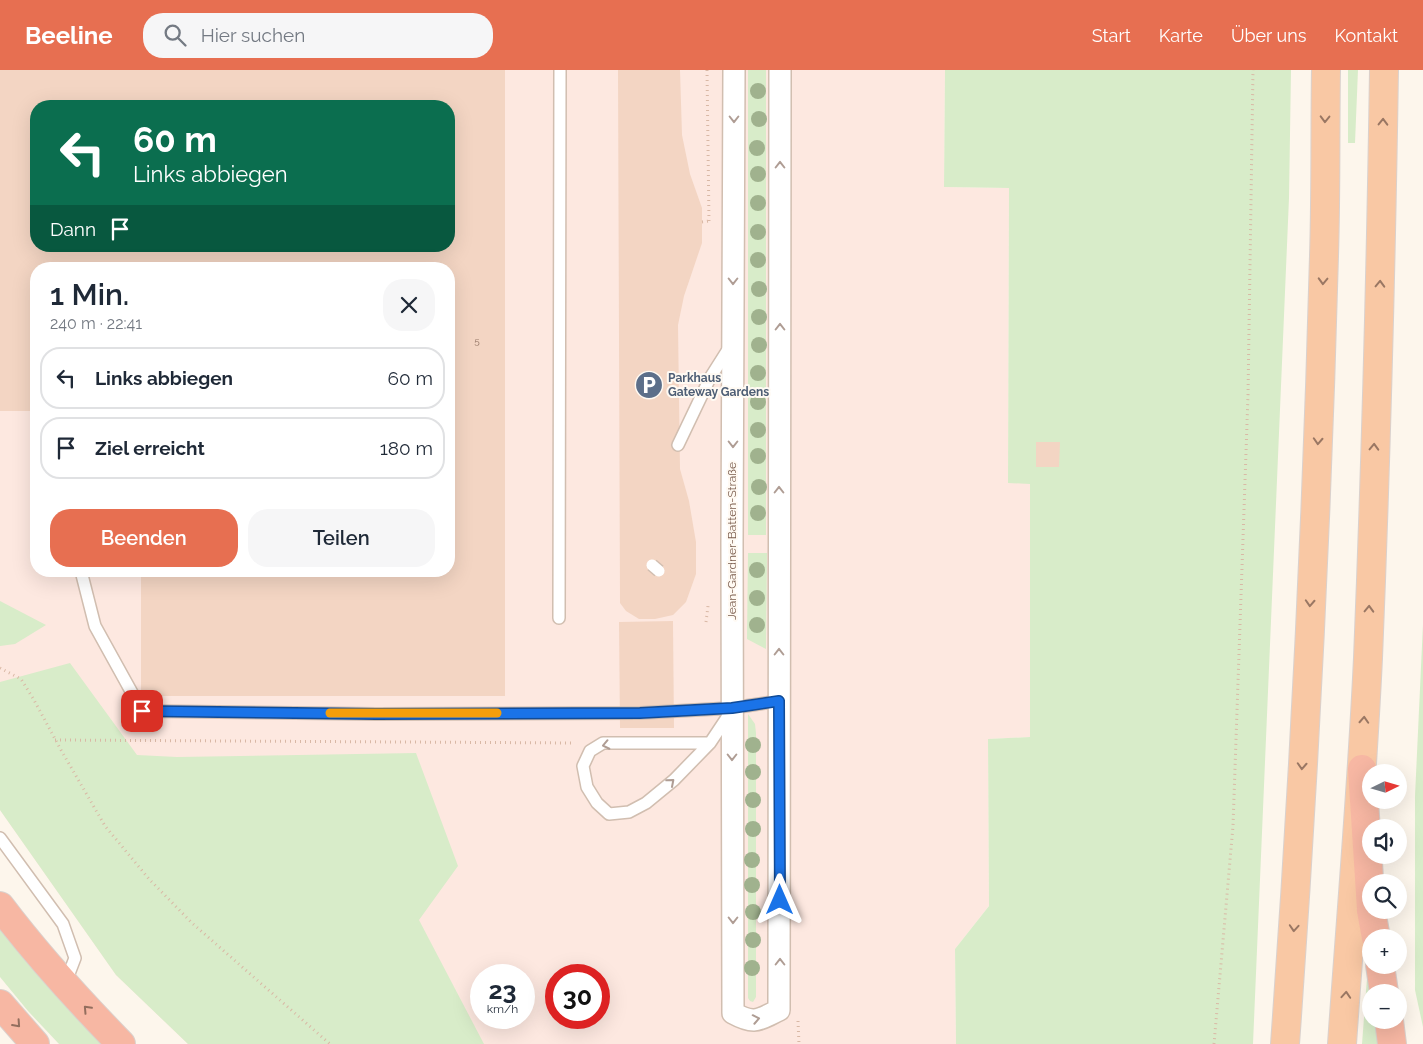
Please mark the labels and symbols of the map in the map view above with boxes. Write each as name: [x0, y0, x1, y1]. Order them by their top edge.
one-way arrow: [729, 115, 739, 123]
one-way arrow: [1320, 115, 1330, 123]
one-way arrow: [1378, 118, 1388, 126]
one-way arrow: [775, 161, 785, 168]
one-way arrow: [728, 278, 738, 285]
one-way arrow: [1318, 278, 1328, 285]
one-way arrow: [1374, 280, 1385, 288]
one-way arrow: [775, 323, 785, 331]
house number: 5: [474, 335, 480, 346]
parking icon: Parkhaus Gateway Gardens: [634, 370, 664, 400]
place label: Parkhaus Gateway Gardens: [668, 371, 769, 399]
one-way arrow: [1312, 437, 1323, 445]
one-way arrow: [728, 440, 738, 448]
one-way arrow: [1369, 443, 1380, 451]
street label: Jean-Gardner-Batten-Straße: [725, 462, 739, 620]
one-way arrow: [774, 486, 784, 494]
one-way arrow: [1305, 600, 1316, 608]
one-way arrow: [1364, 605, 1375, 613]
one-way arrow: [774, 648, 784, 656]
pin: [121, 690, 163, 732]
one-way arrow: [1359, 716, 1370, 724]
one-way arrow: [602, 739, 611, 750]
one-way arrow: [727, 754, 737, 761]
one-way arrow: [1297, 762, 1308, 770]
north arrow: [1362, 764, 1408, 809]
one-way arrow: [666, 779, 675, 788]
position arrow: [753, 873, 805, 925]
one-way arrow: [728, 916, 738, 924]
one-way arrow: [1288, 924, 1299, 932]
one-way arrow: [775, 957, 785, 965]
speed limit sign: 30: [545, 964, 610, 1029]
one-way arrow: [1340, 991, 1351, 999]
one-way arrow: [84, 1006, 93, 1015]
one-way arrow: [751, 1014, 760, 1025]
one-way arrow: [12, 1018, 20, 1027]

